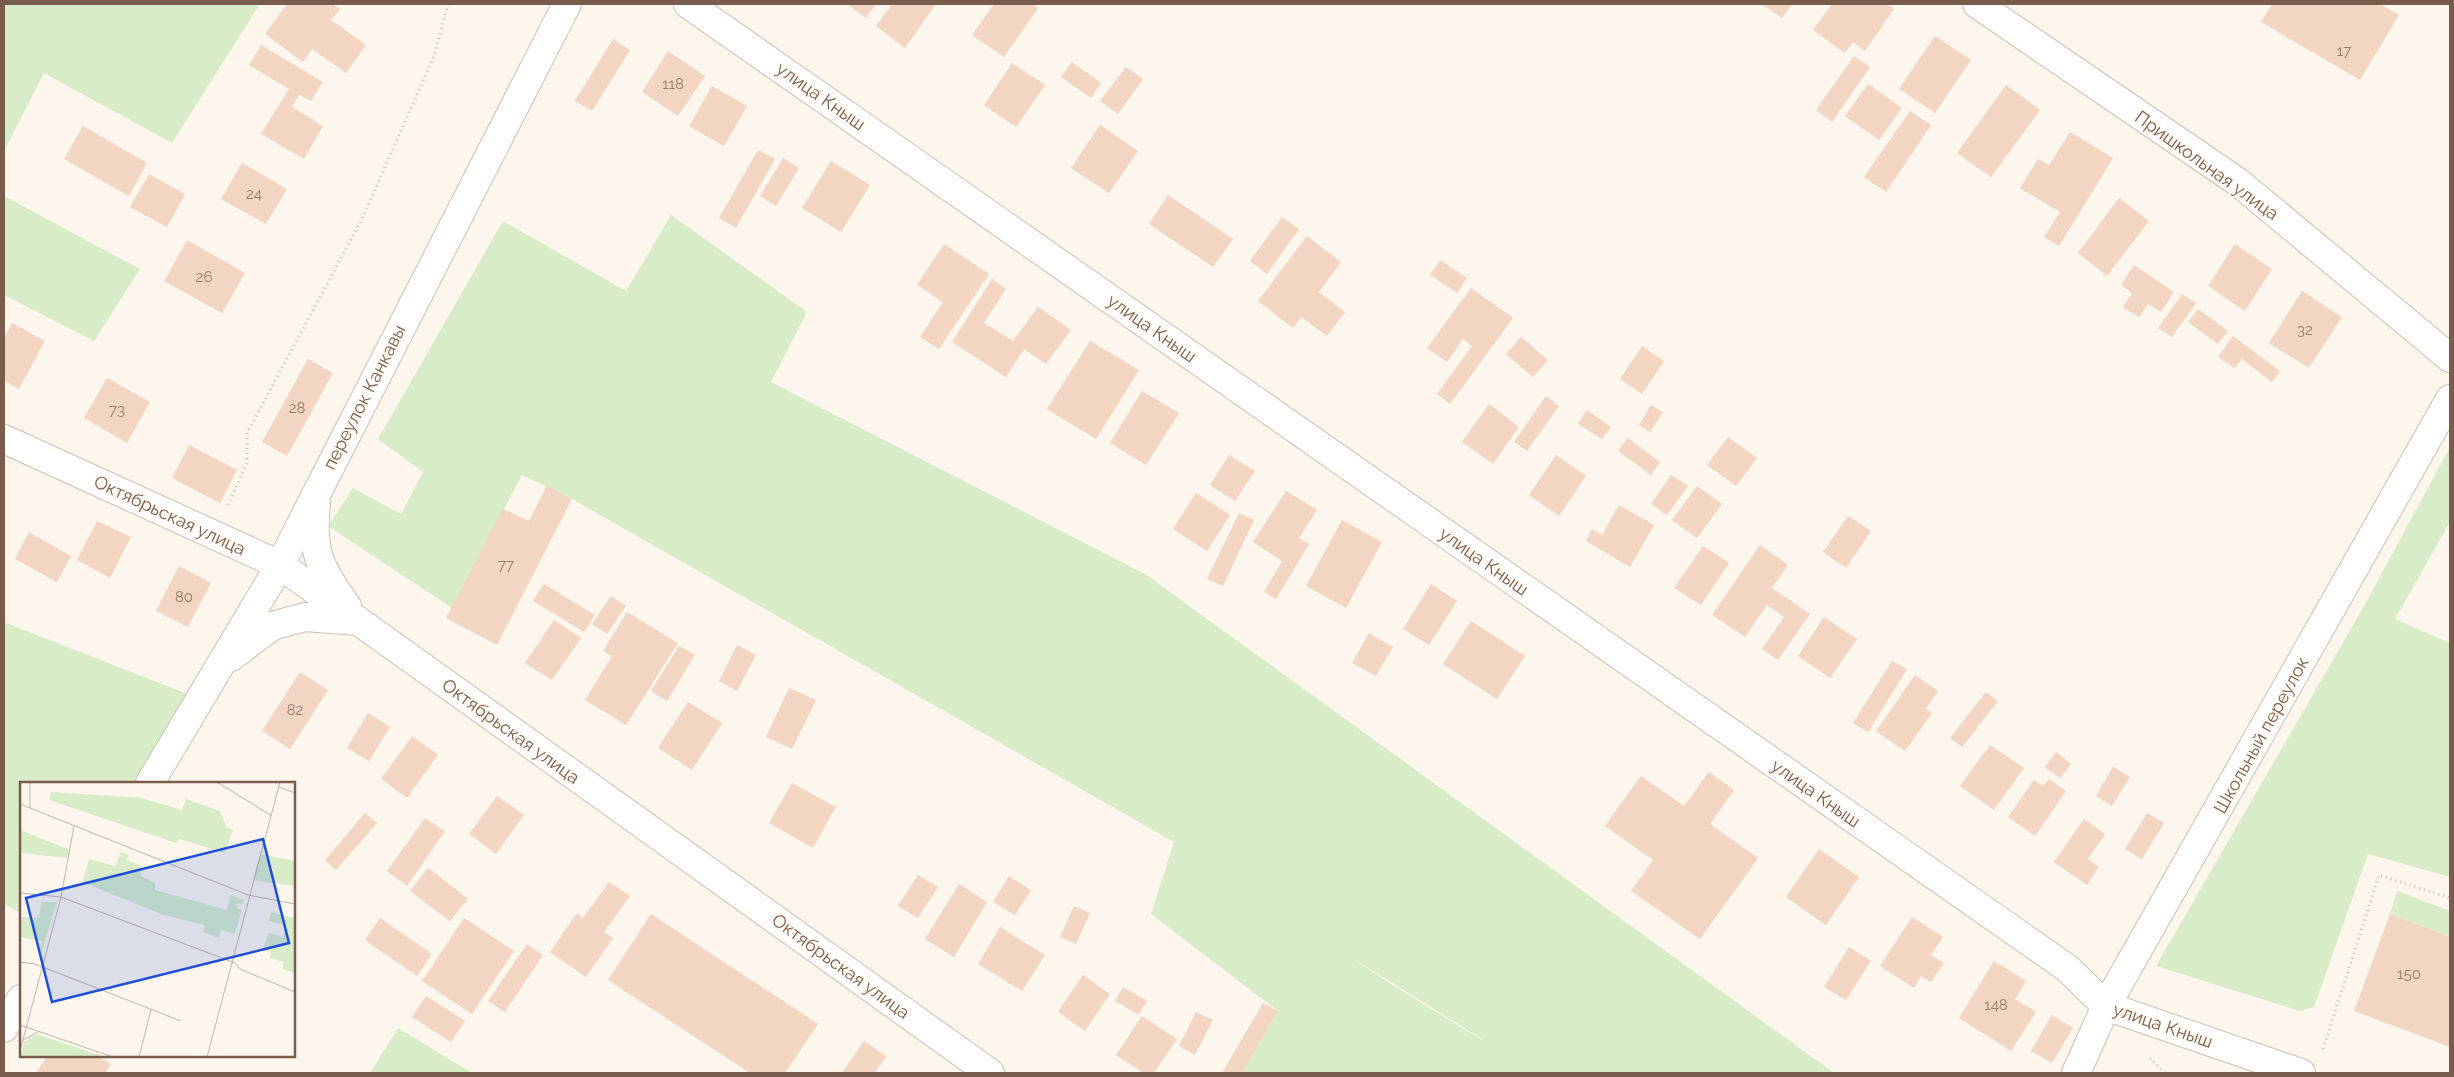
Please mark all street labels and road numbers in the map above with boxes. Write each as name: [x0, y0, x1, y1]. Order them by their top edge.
street label: улица Кныш: [772, 58, 870, 134]
street label: Пришкольная улица: [2131, 106, 2283, 224]
street label: улица Кныш: [1103, 290, 1201, 366]
street label: переулок Канкавы: [318, 321, 410, 473]
street label: Октябрьская улица: [91, 471, 249, 559]
street label: улица Кныш: [1435, 523, 1533, 599]
street label: Школьный переулок: [2209, 653, 2313, 817]
street label: Октябрьская улица: [438, 674, 584, 788]
street label: улица Кныш: [1767, 755, 1865, 831]
street label: Октябрьская улица: [768, 909, 914, 1023]
street label: улица Кныш: [2110, 998, 2216, 1052]

